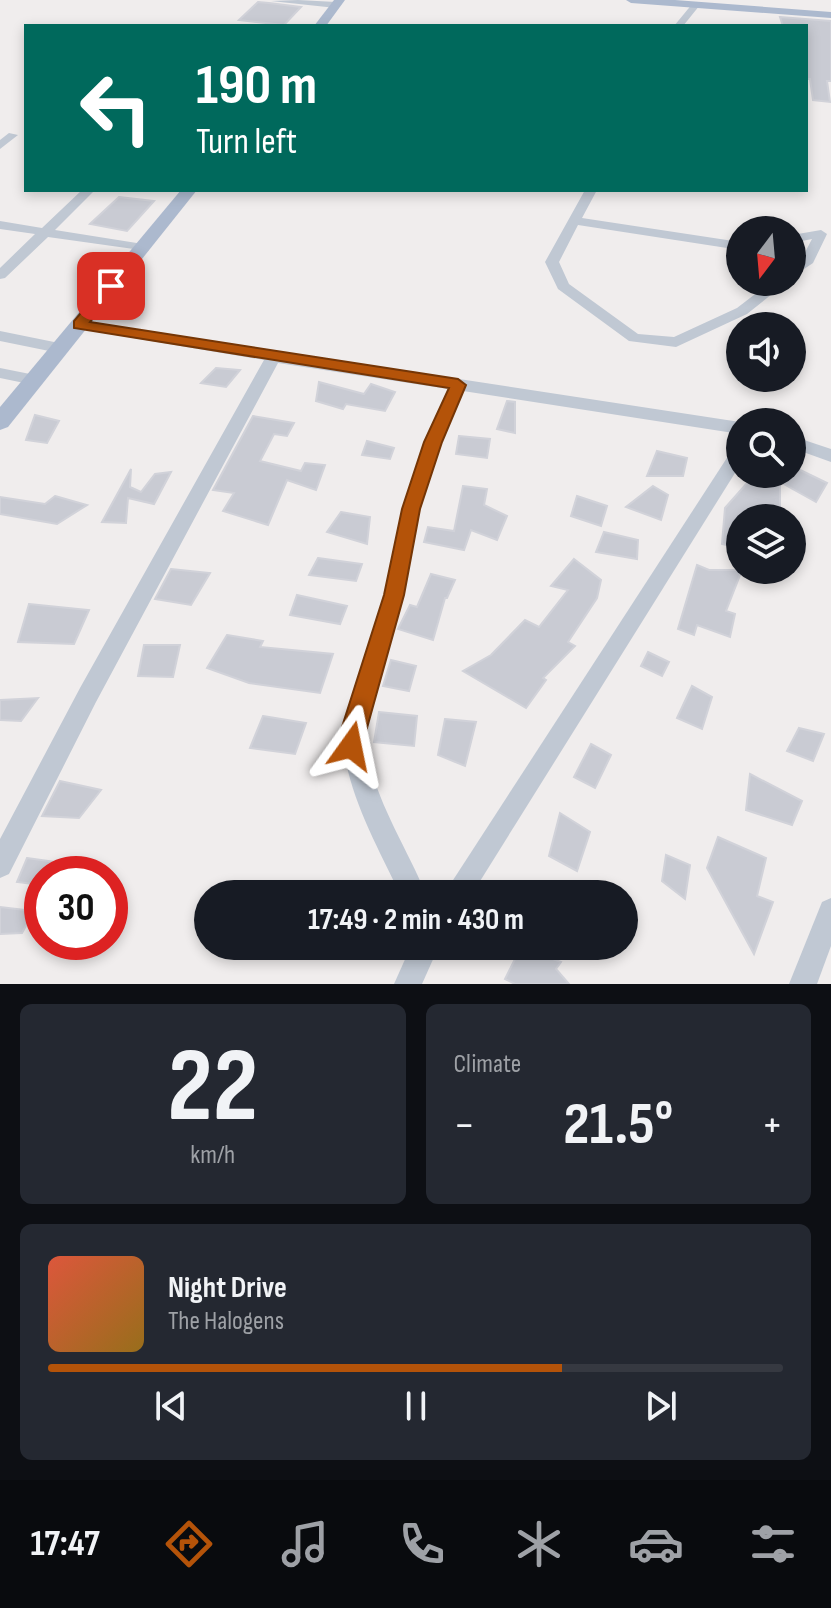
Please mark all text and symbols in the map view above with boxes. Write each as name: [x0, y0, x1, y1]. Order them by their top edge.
text: 190 m: [196, 53, 317, 120]
icon: left: [64, 56, 168, 160]
text: Turn left: [196, 121, 297, 164]
north arrow: [726, 216, 806, 296]
map controls: [726, 216, 806, 584]
pin: [77, 252, 145, 320]
icon: arrive: [89, 264, 133, 308]
button: sound: [726, 312, 806, 392]
button: search: [726, 408, 806, 488]
button: layers: [726, 504, 806, 584]
position arrow: [309, 704, 393, 788]
speed limit sign: 30: [24, 856, 128, 960]
text: 17:49 · 2 min · 430 m: [308, 902, 524, 938]
text: 22: [167, 1025, 258, 1150]
text: Climate: [454, 1049, 521, 1080]
text: 21.5°: [563, 1089, 673, 1161]
text: −: [454, 1099, 475, 1152]
text: +: [761, 1099, 783, 1152]
text: km/h: [190, 1140, 235, 1171]
text: Night Drive: [168, 1270, 287, 1306]
text: The Halogens: [168, 1306, 284, 1337]
icon: previous: [149, 1384, 193, 1428]
icon: pause: [394, 1384, 438, 1428]
icon: next: [639, 1384, 683, 1428]
icon: directions: [161, 1516, 217, 1572]
icon: music: [277, 1516, 333, 1572]
icon: phone: [394, 1516, 450, 1572]
icon: climate: [511, 1516, 567, 1572]
icon: car: [628, 1516, 684, 1572]
icon: filters: [745, 1516, 801, 1572]
text: 17:47: [30, 1523, 100, 1566]

